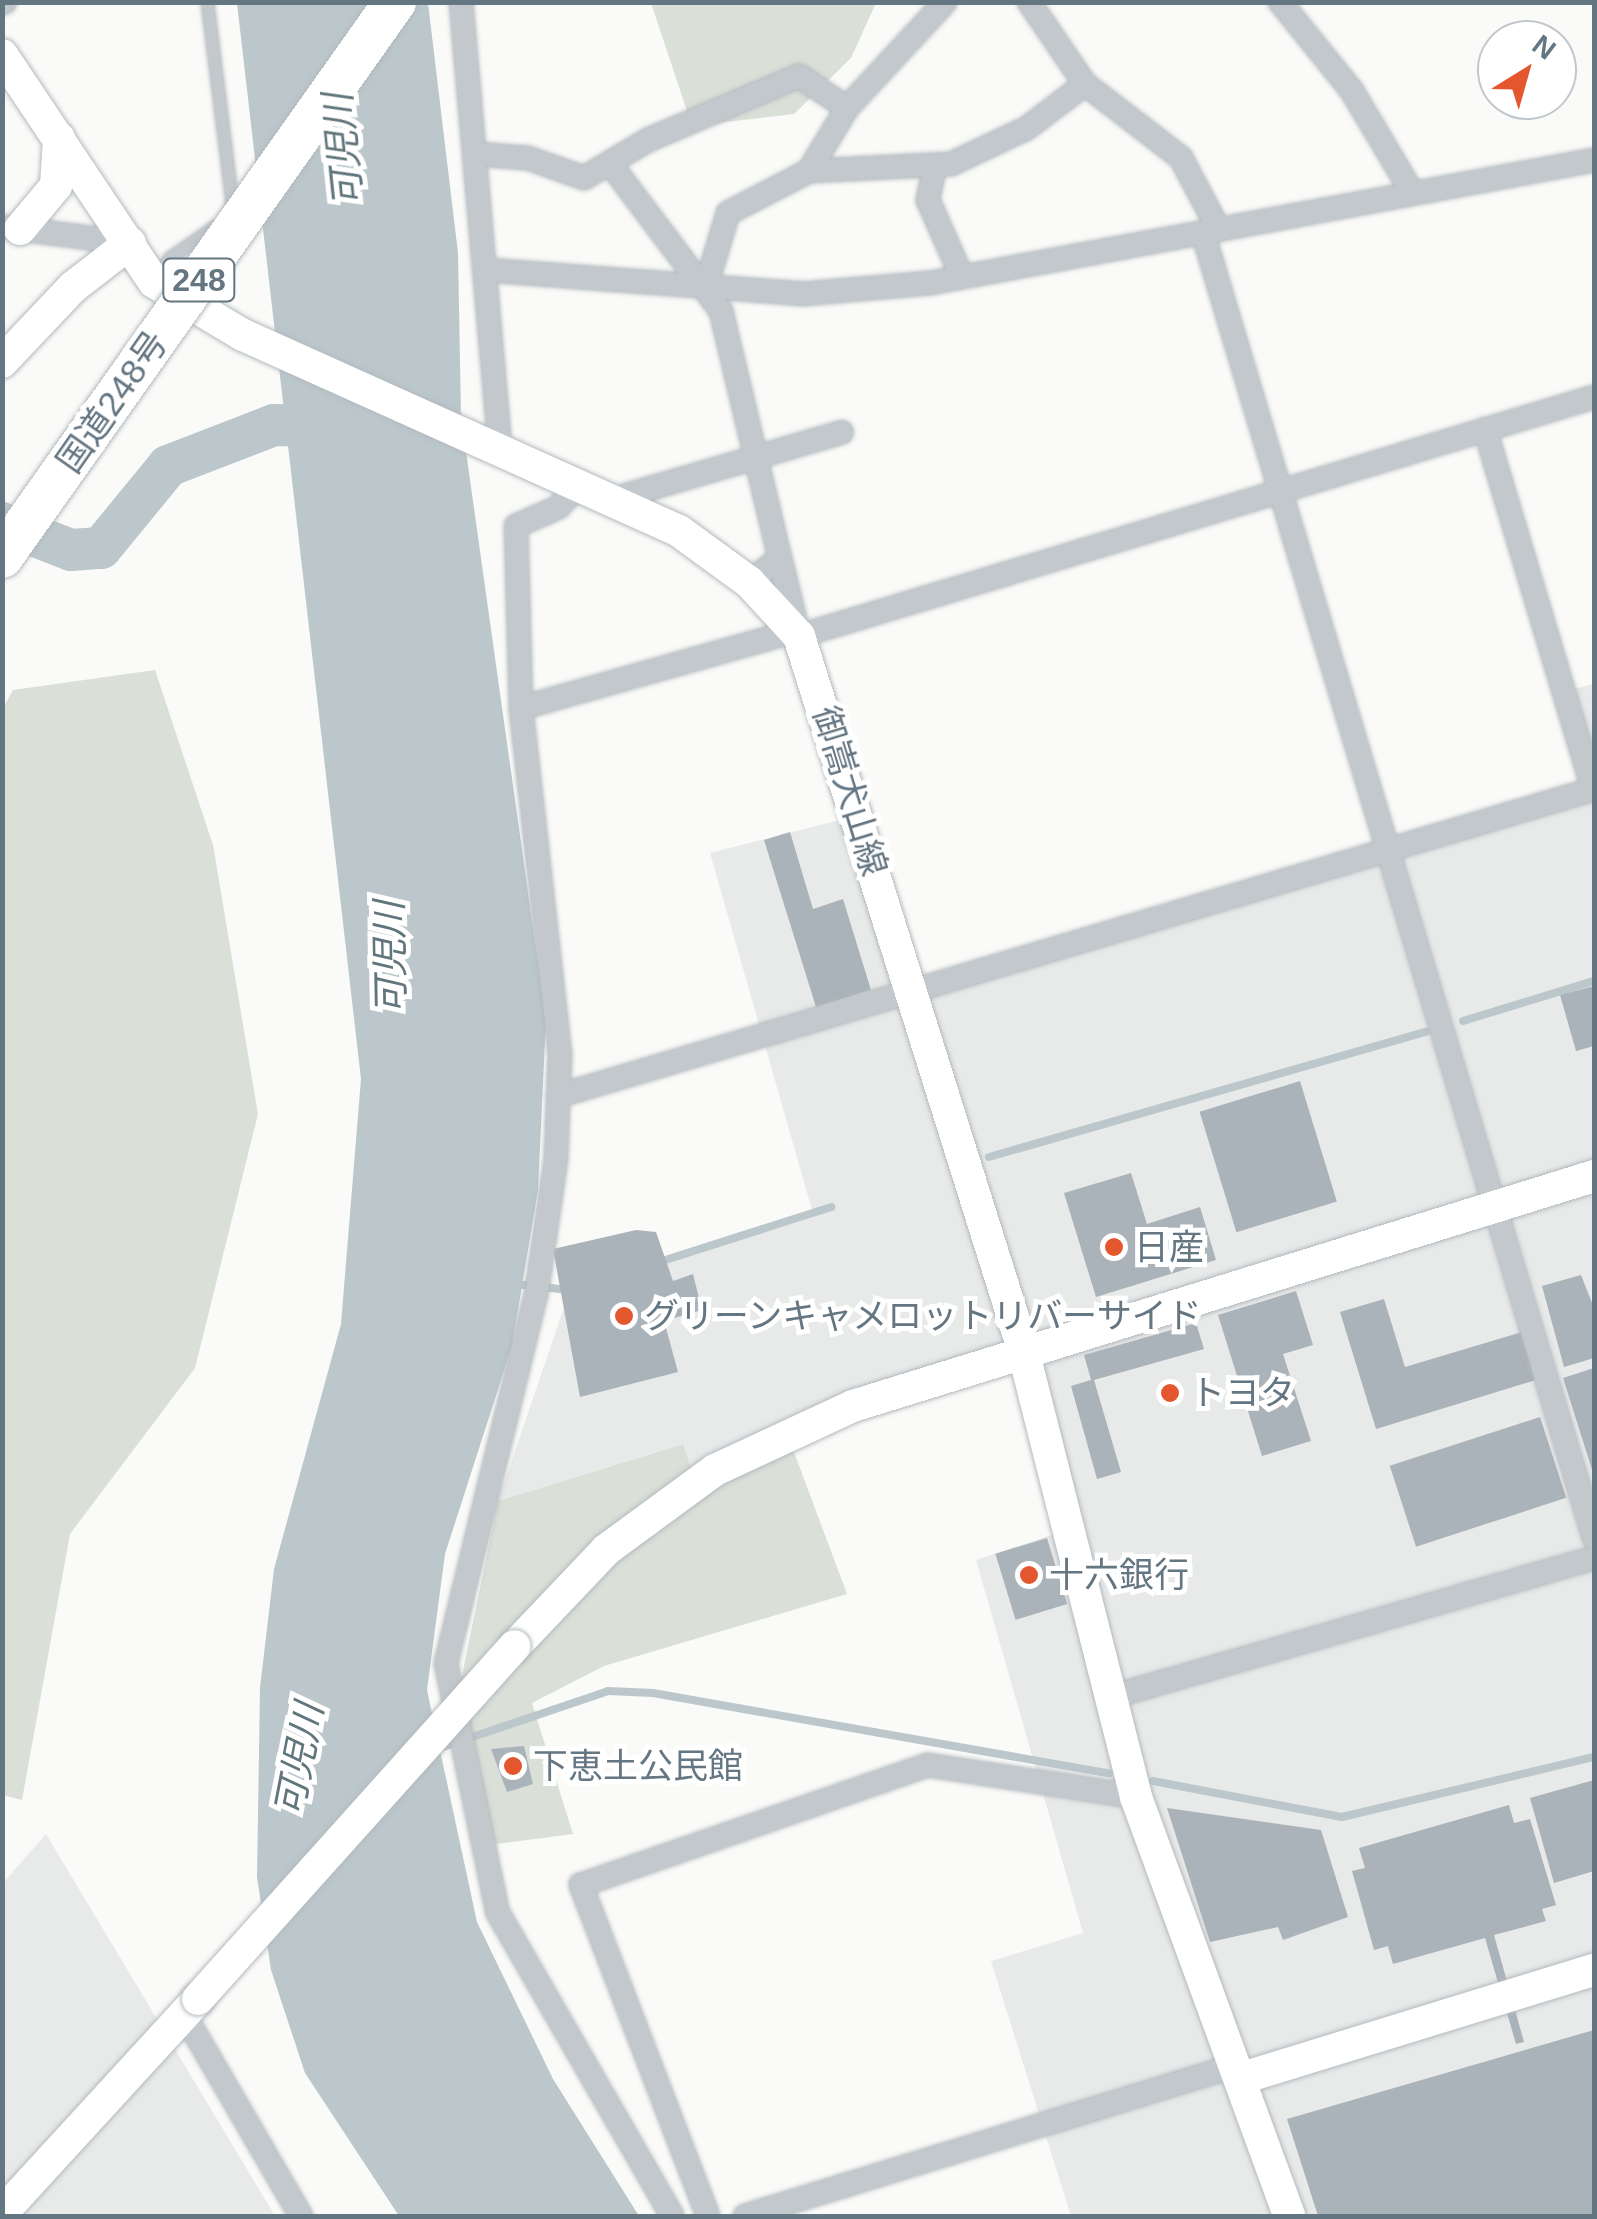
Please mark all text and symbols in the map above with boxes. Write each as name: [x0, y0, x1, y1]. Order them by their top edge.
north arrow: [1477, 20, 1577, 120]
text: N: [1527, 29, 1562, 66]
water label: 可児川: [315, 91, 373, 209]
road number: 248: [162, 253, 236, 307]
street label: 国道248号: [48, 323, 176, 481]
street label: 御嵩犬山線: [804, 701, 896, 881]
water label: 可児川: [367, 901, 415, 1015]
place label: 日産: [1134, 1226, 1204, 1268]
marker: 日産: [1103, 1236, 1125, 1258]
place label: グリーンキャメロットリバーサイド: [644, 1295, 1204, 1337]
marker: グリーンキャメロットリバーサイド: [613, 1305, 635, 1327]
place label: トヨタ: [1190, 1372, 1295, 1414]
marker: トヨタ: [1159, 1382, 1181, 1404]
place label: 十六銀行: [1049, 1554, 1189, 1596]
marker: 十六銀行: [1018, 1564, 1040, 1586]
water label: 可児川: [267, 1700, 333, 1820]
place label: 下恵土公民館: [533, 1745, 743, 1787]
marker: 下恵土公民館: [502, 1755, 524, 1777]

